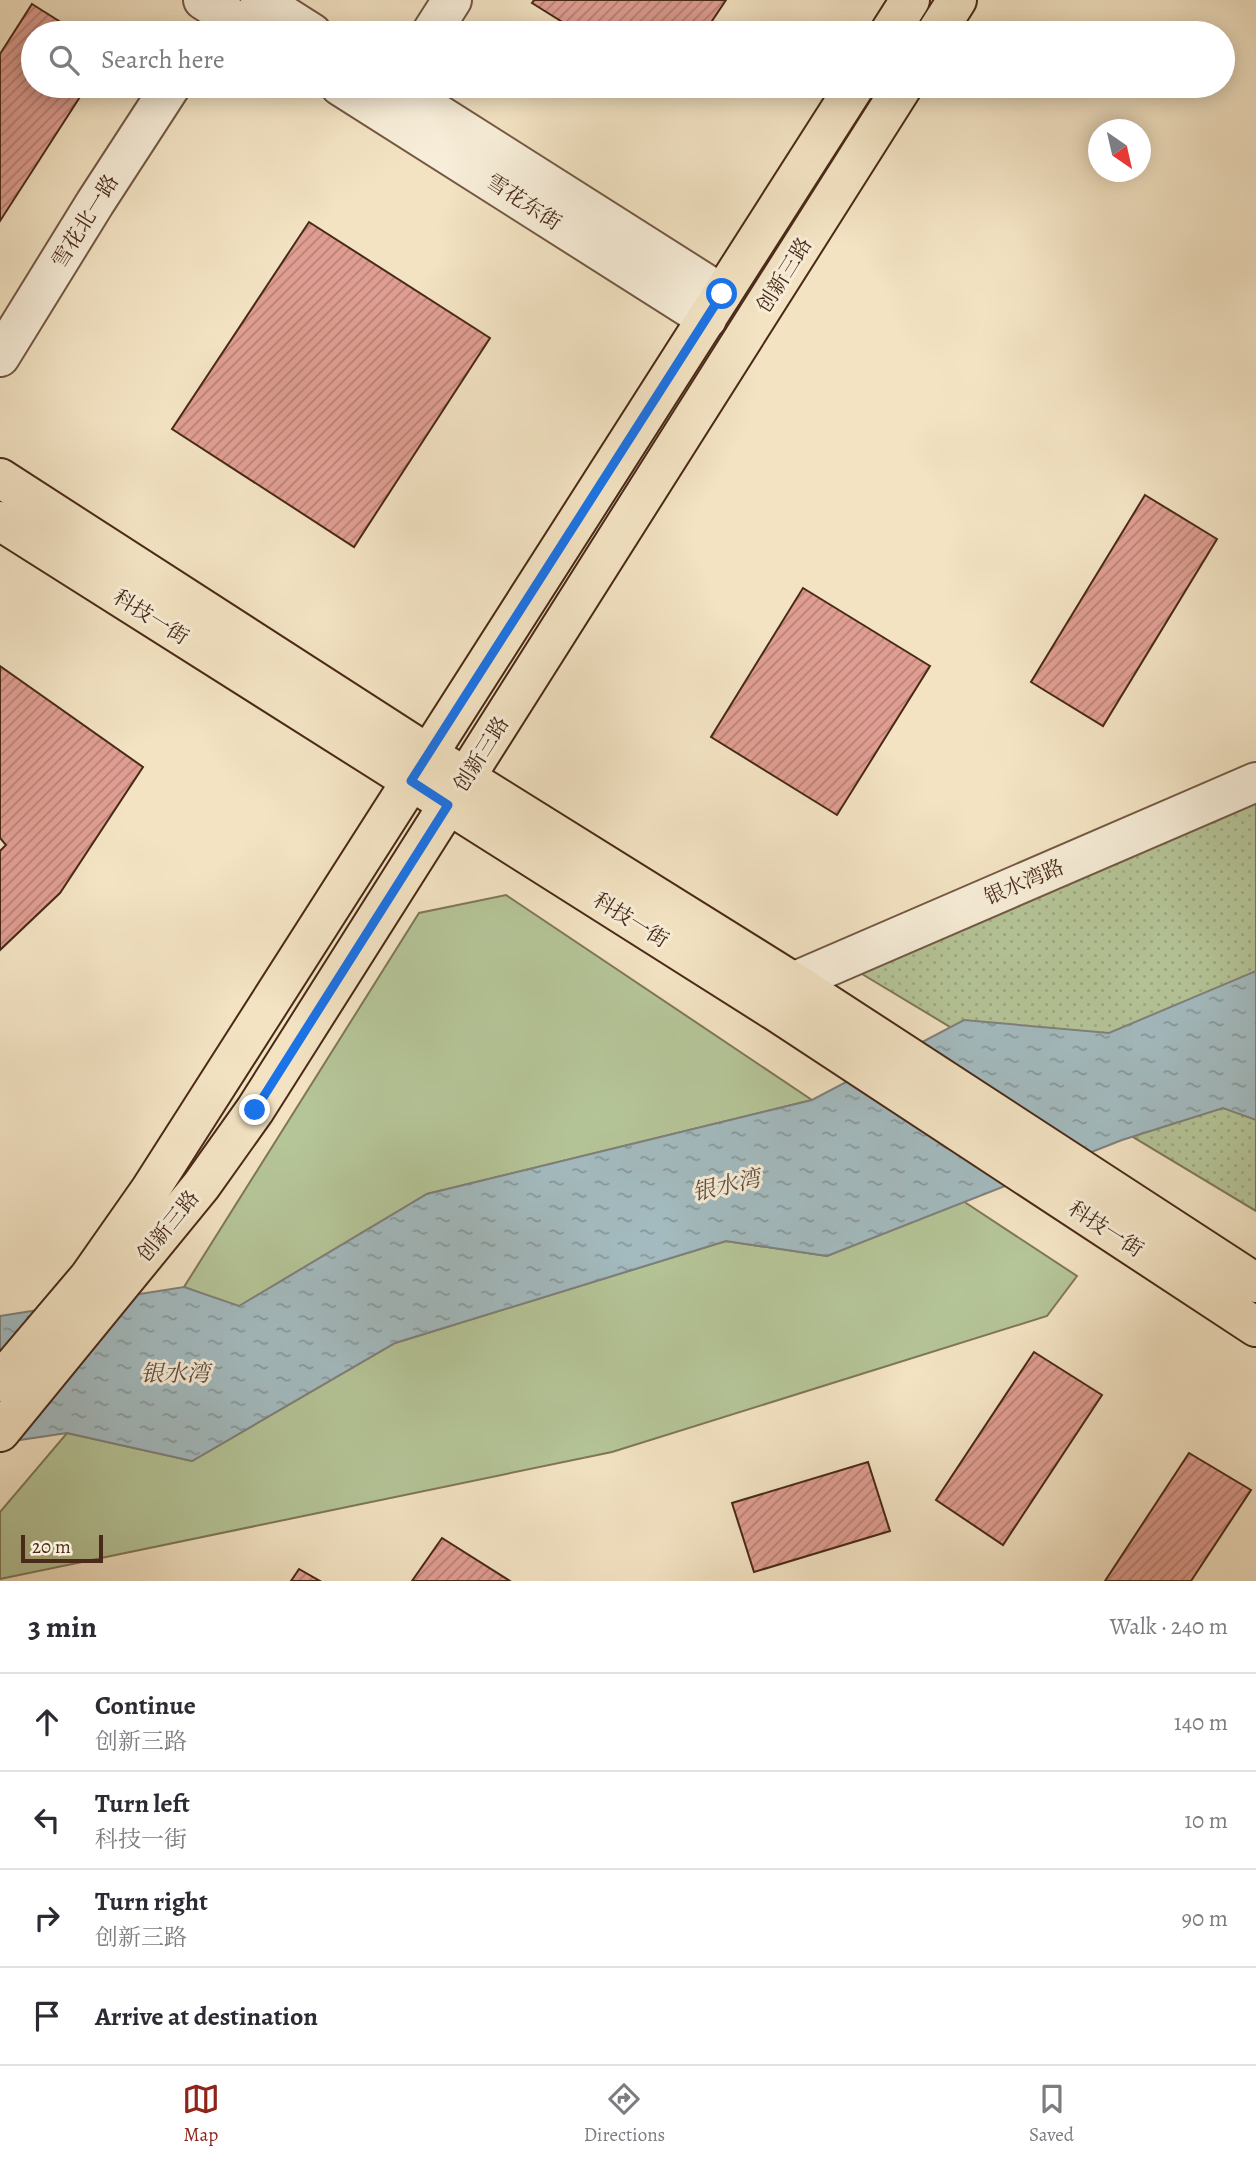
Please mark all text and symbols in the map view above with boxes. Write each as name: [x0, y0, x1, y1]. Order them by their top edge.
search box: [21, 21, 1235, 98]
icon: search: [45, 41, 83, 79]
text: Search here: [101, 42, 225, 77]
north arrow: [1088, 119, 1151, 182]
street label: 雪花东街: [481, 167, 567, 237]
street label: 雪花北一路: [45, 169, 125, 273]
street label: 创新三路: [750, 232, 818, 318]
route start: [706, 278, 737, 309]
street label: 科技一街: [108, 583, 194, 651]
street label: 创新三路: [447, 711, 515, 797]
street label: 银水湾路: [980, 853, 1068, 911]
street label: 科技一街: [588, 886, 674, 954]
route end: [239, 1094, 270, 1125]
water label: 银水湾: [689, 1162, 767, 1208]
street label: 创新三路: [131, 1185, 205, 1267]
street label: 科技一街: [1063, 1194, 1149, 1264]
water label: 银水湾: [141, 1358, 214, 1389]
scale bar: [21, 1532, 103, 1564]
text: 20 m: [32, 1534, 71, 1560]
text: 3 min: [28, 1607, 97, 1647]
text: Walk · 240 m: [1110, 1611, 1228, 1642]
text: Continue: [95, 1688, 196, 1723]
icon: ahead: [28, 1703, 66, 1741]
text: 140 m: [1174, 1707, 1228, 1738]
text: 创新三路: [95, 1726, 187, 1757]
text: Turn left: [95, 1786, 190, 1821]
icon: left: [28, 1801, 66, 1839]
text: 10 m: [1184, 1805, 1228, 1836]
text: 科技一街: [95, 1824, 187, 1855]
text: Turn right: [95, 1884, 208, 1919]
icon: right: [28, 1899, 66, 1937]
text: 90 m: [1182, 1903, 1228, 1934]
text: 创新三路: [95, 1922, 187, 1953]
icon: arrive: [28, 1997, 66, 2035]
text: Arrive at destination: [95, 1999, 318, 2034]
tab: Map: [182, 2080, 220, 2148]
tab: Directions: [584, 2080, 665, 2148]
tab: Saved: [1029, 2080, 1074, 2148]

